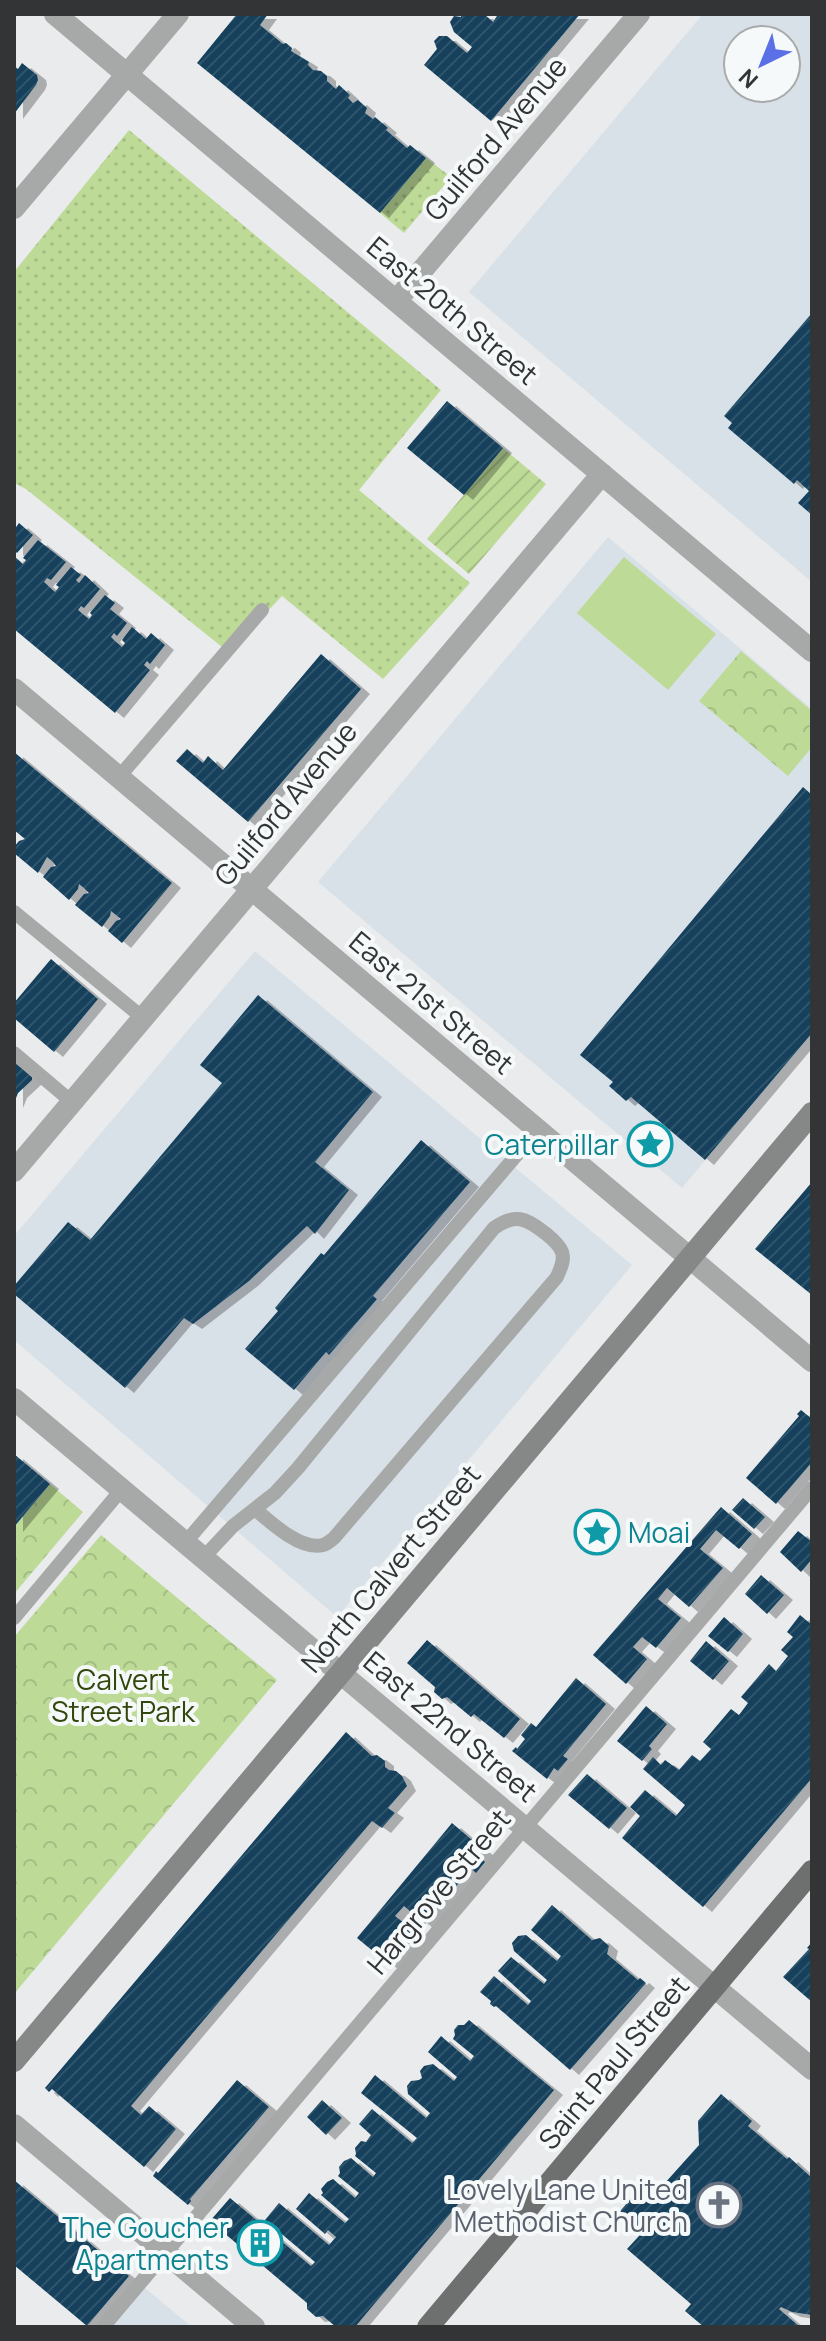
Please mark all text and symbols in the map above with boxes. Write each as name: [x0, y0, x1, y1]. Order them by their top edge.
north arrow: [722, 24, 802, 104]
street label: Guilford Avenue: [415, 48, 575, 228]
text: N: [732, 62, 764, 95]
street label: East 20th Street: [360, 227, 546, 393]
street label: Guilford Avenue: [205, 713, 365, 893]
street label: East 21st Street: [342, 922, 522, 1082]
place icon: Caterpillar: [626, 1120, 674, 1168]
place label: Caterpillar: [484, 1125, 619, 1163]
street label: North Calvert Street: [292, 1456, 488, 1680]
place icon: Moai: [573, 1508, 621, 1556]
place label: Moai: [628, 1513, 690, 1551]
street label: East 22nd Street: [356, 1642, 546, 1810]
park label: Calvert Street Park: [51, 1660, 196, 1730]
street label: Hargrove Street: [358, 1800, 518, 1982]
street label: Saint Paul Street: [529, 1967, 697, 2157]
place label: Lovely Lane United Methodist Church: [446, 2170, 688, 2240]
church icon: Lovely Lane United Methodist Church: [695, 2181, 743, 2229]
place label: The Goucher Apartments: [62, 2208, 229, 2278]
building icon: The Goucher Apartments: [236, 2219, 284, 2267]

